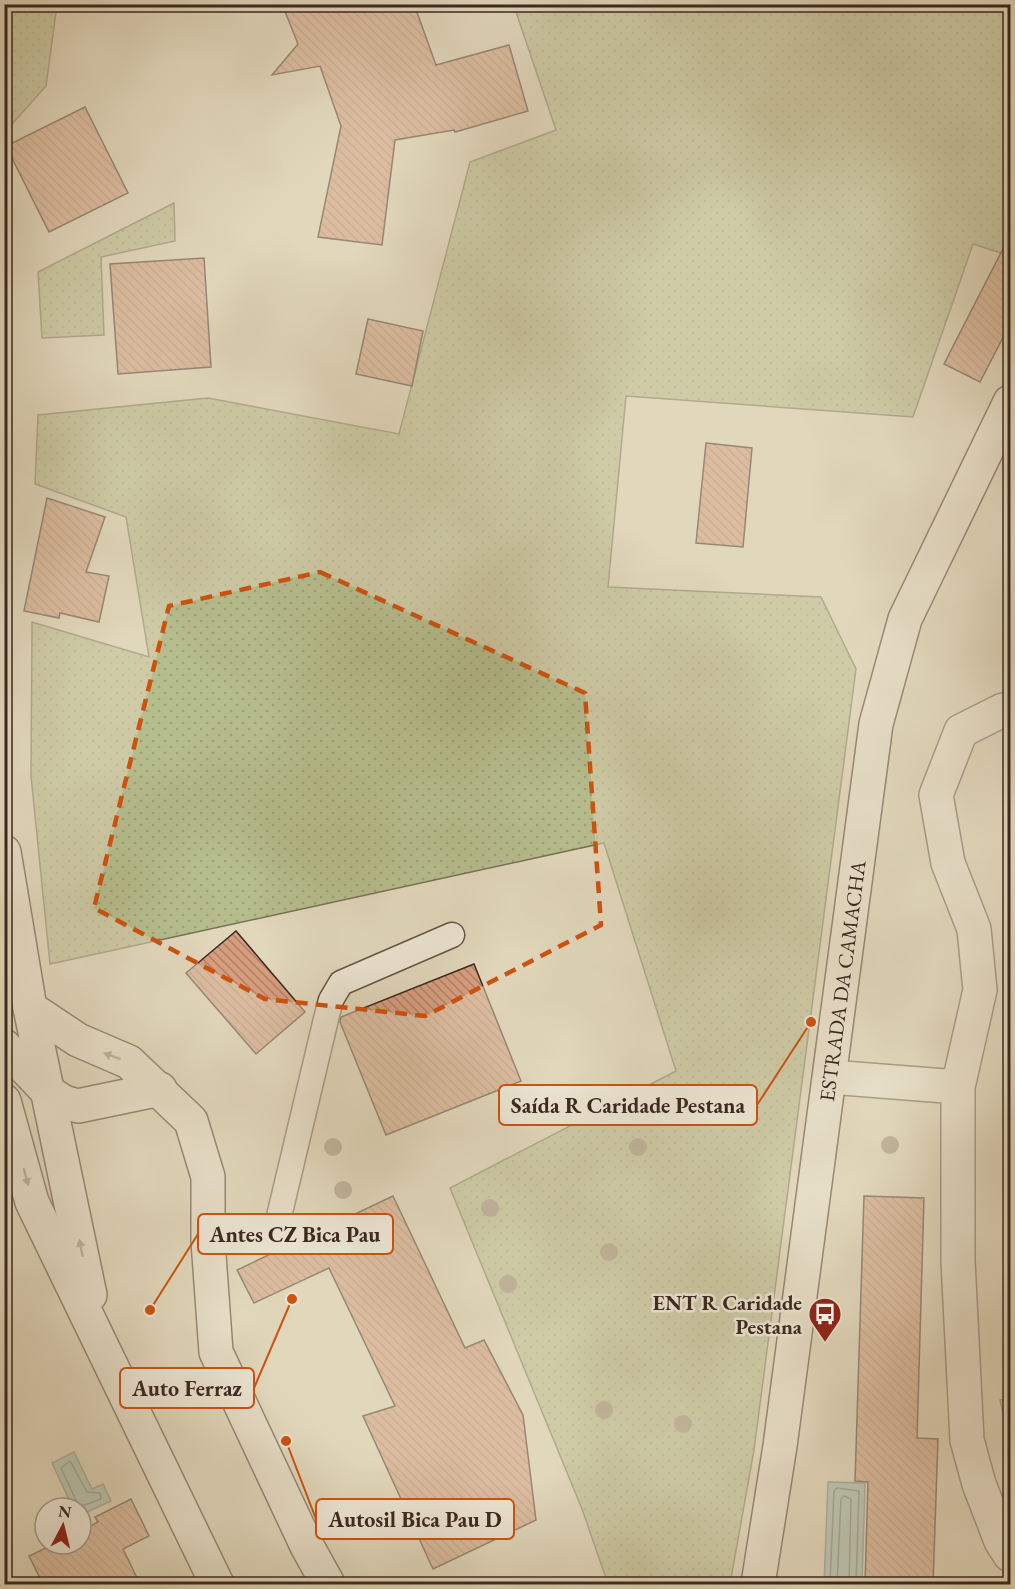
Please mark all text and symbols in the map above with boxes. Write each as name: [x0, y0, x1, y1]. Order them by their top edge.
street label: ESTRADA DA CAMACHA: [812, 858, 871, 1103]
one-way arrow: [103, 1051, 121, 1061]
callout: Saída R Caridade Pestana: [499, 1085, 757, 1125]
text: Saída R Caridade Pestana: [511, 1091, 745, 1120]
one-way arrow: [21, 1168, 31, 1187]
callout: Antes CZ Bica Pau: [198, 1214, 393, 1254]
text: Antes CZ Bica Pau: [209, 1220, 380, 1249]
one-way arrow: [76, 1238, 85, 1257]
place label: ENT R Caridade Pestana: [653, 1289, 803, 1340]
bus stop icon: ENT R Caridade Pestana: [807, 1296, 843, 1343]
callout: Auto Ferraz: [120, 1368, 254, 1408]
text: Auto Ferraz: [131, 1374, 242, 1403]
north arrow: [33, 1496, 93, 1556]
callout: Autosil Bica Pau D: [316, 1499, 514, 1539]
text: N: [57, 1500, 73, 1523]
text: Autosil Bica Pau D: [327, 1505, 502, 1534]

